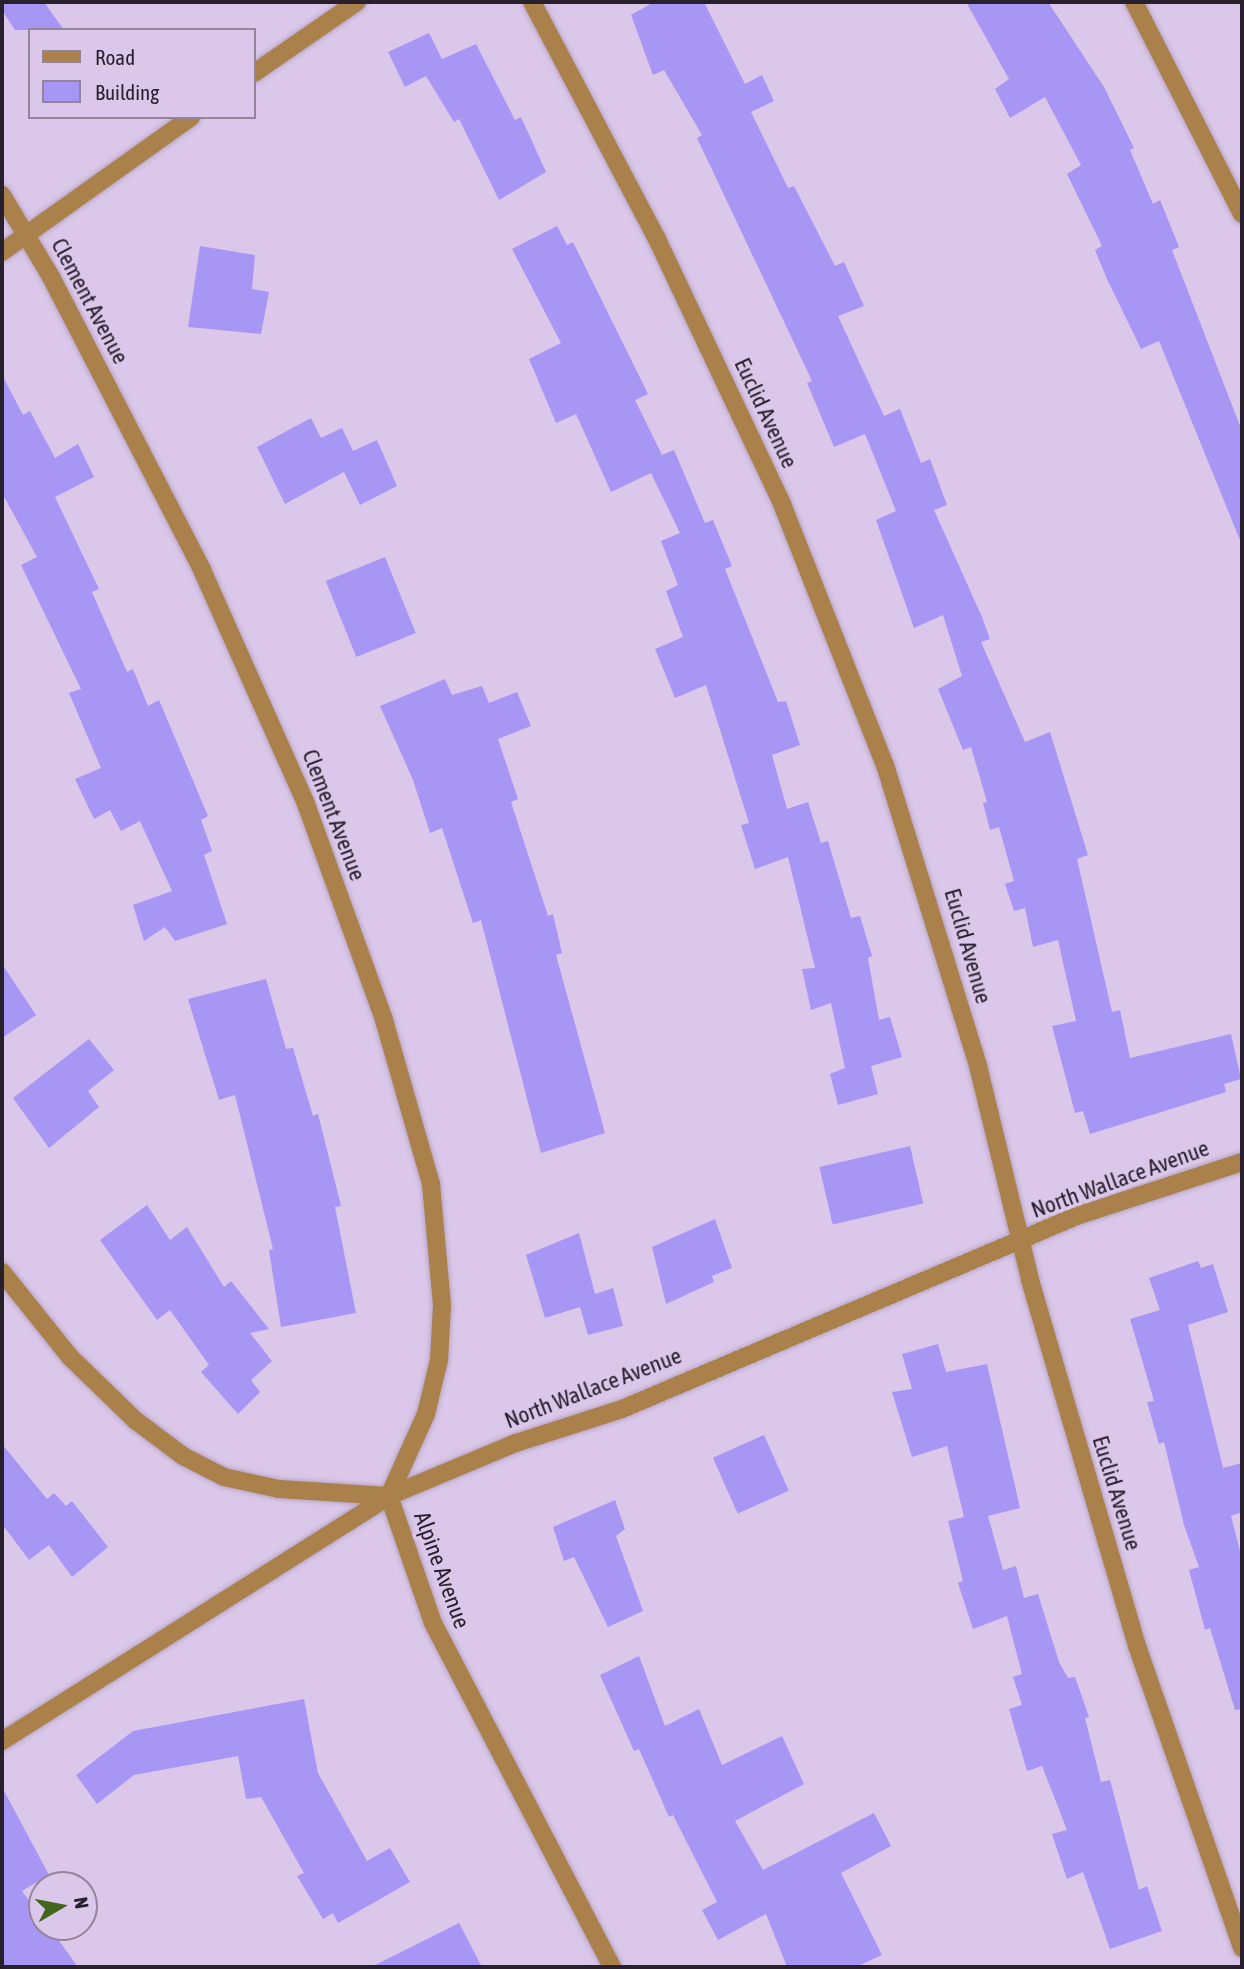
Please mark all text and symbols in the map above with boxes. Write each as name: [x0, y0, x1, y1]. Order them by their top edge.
legend: [28, 28, 256, 119]
text: Road: [95, 45, 135, 69]
text: Building: [95, 80, 159, 104]
street label: Clement Avenue: [45, 233, 135, 369]
street label: Euclid Avenue: [728, 353, 804, 473]
street label: Clement Avenue: [296, 746, 372, 884]
street label: Euclid Avenue: [938, 885, 998, 1007]
street label: North Wallace Avenue: [1027, 1134, 1213, 1224]
street label: North Wallace Avenue: [501, 1342, 685, 1434]
street label: Euclid Avenue: [1086, 1432, 1148, 1554]
street label: Alpine Avenue: [408, 1508, 476, 1632]
north arrow: [28, 1871, 98, 1941]
text: N: [70, 1895, 94, 1910]

